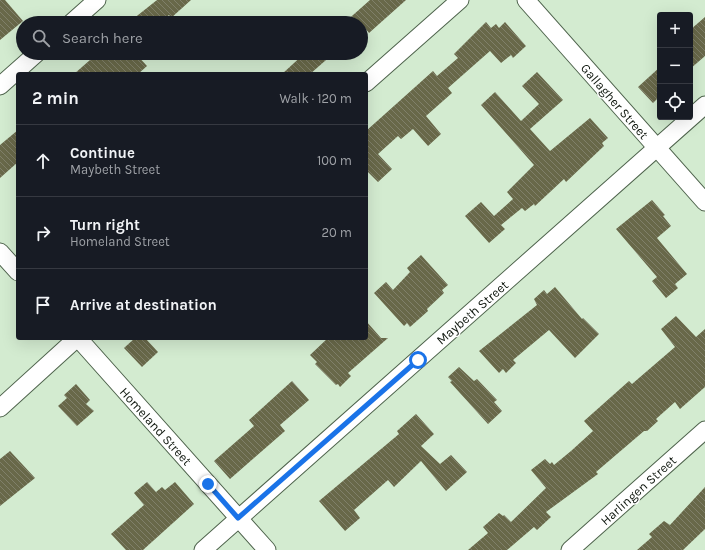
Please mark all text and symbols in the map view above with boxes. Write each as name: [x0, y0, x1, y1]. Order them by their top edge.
map controls: [657, 12, 693, 120]
button: +: [657, 12, 693, 48]
search box: [16, 16, 368, 60]
icon: search: [30, 27, 52, 49]
text: Search here: [62, 29, 143, 47]
button: −: [657, 48, 693, 84]
street label: Gallagher Street: [578, 60, 652, 142]
button: locate: [657, 84, 693, 120]
text: 2 min: [32, 88, 79, 108]
text: Walk · 120 m: [279, 91, 352, 106]
text: Continue: [70, 144, 135, 162]
icon: ahead: [32, 150, 54, 172]
text: 100 m: [317, 153, 352, 168]
text: Maybeth Street: [70, 162, 160, 177]
text: Turn right: [70, 216, 140, 234]
icon: right: [32, 222, 54, 244]
text: 20 m: [322, 225, 352, 240]
text: Homeland Street: [70, 234, 170, 249]
street label: Maybeth Street: [433, 277, 511, 348]
icon: arrive: [32, 294, 54, 316]
text: Arrive at destination: [70, 296, 217, 314]
route start: [409, 351, 427, 369]
street label: Homeland Street: [117, 384, 195, 468]
street label: Harlingen Street: [597, 452, 679, 528]
route end: [199, 475, 217, 493]

